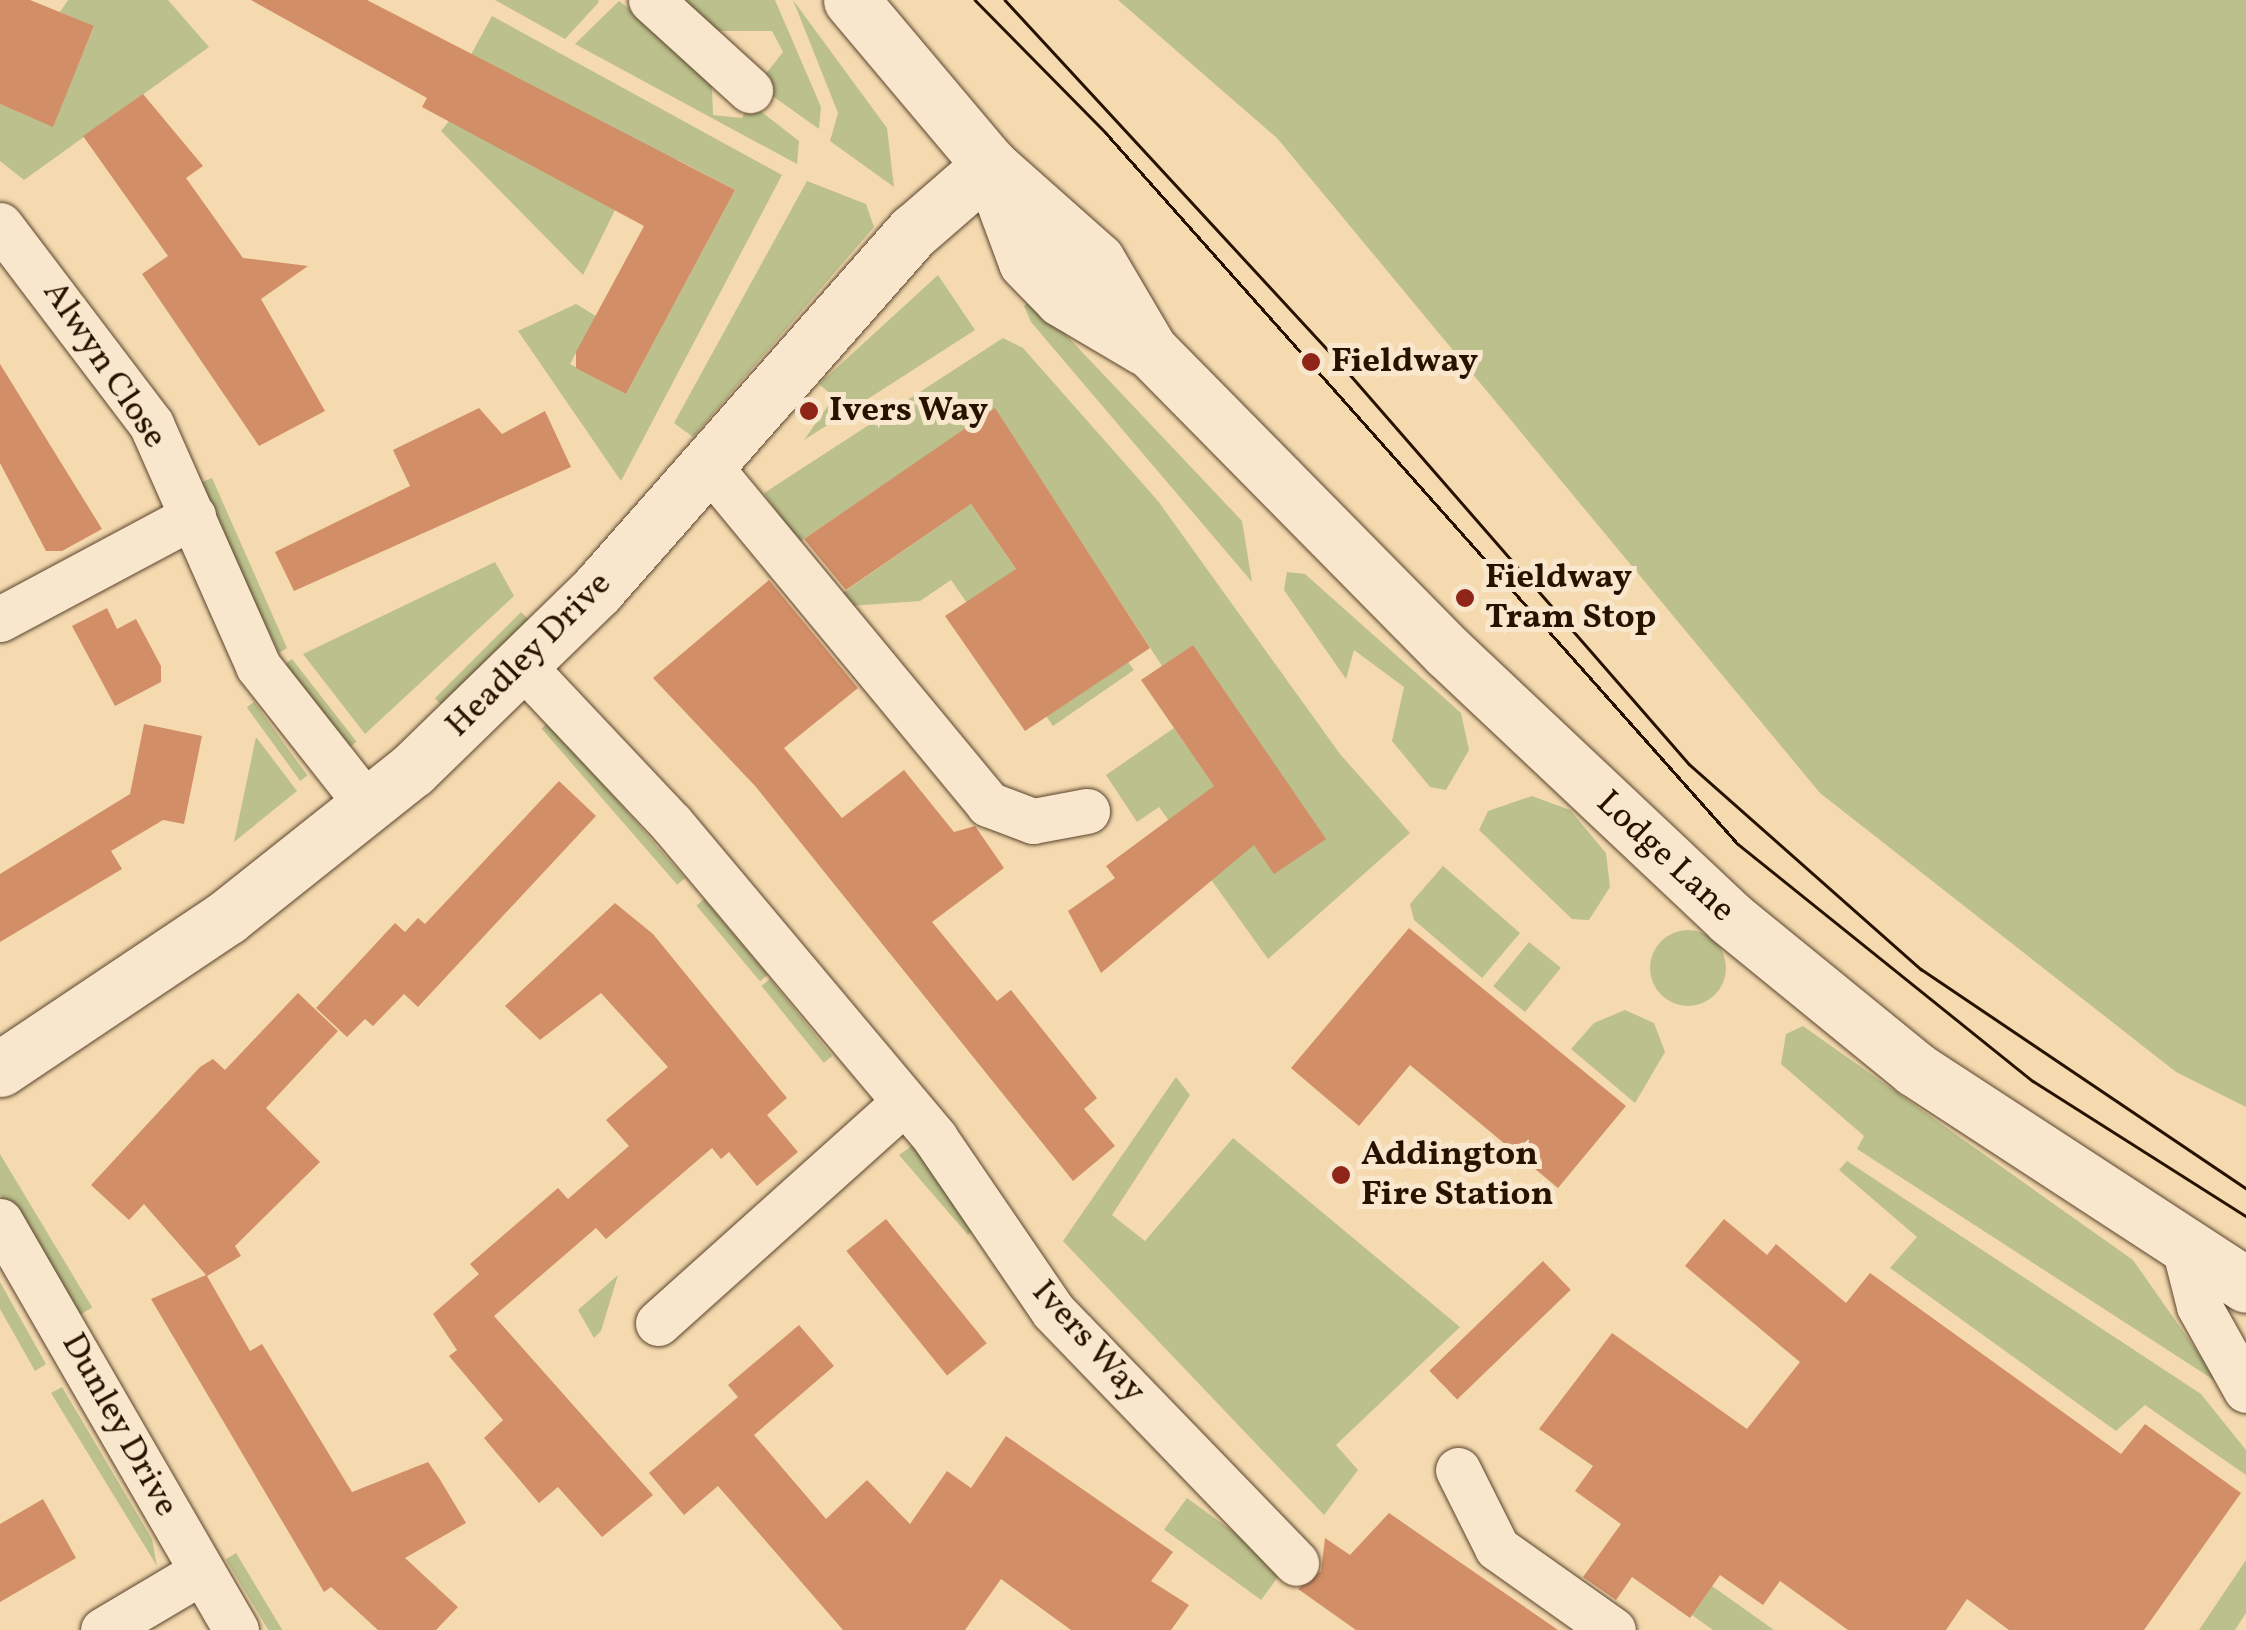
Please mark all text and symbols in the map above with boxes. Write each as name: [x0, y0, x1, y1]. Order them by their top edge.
street label: Alwyn Close: [33, 273, 175, 457]
place label: Fieldway: [1331, 341, 1478, 383]
marker: Fieldway: [1300, 351, 1322, 373]
place label: Ivers Way: [829, 390, 989, 432]
marker: Ivers Way: [798, 400, 820, 422]
place label: Fieldway Tram Stop: [1485, 557, 1656, 639]
street label: Headley Drive: [437, 563, 621, 747]
marker: Fieldway Tram Stop: [1454, 587, 1476, 609]
street label: Lodge Lane: [1587, 782, 1743, 932]
place label: Addington Fire Station: [1361, 1134, 1554, 1216]
marker: Addington Fire Station: [1330, 1164, 1352, 1186]
street label: Ivers Way: [1022, 1272, 1154, 1412]
street label: Dunley Drive: [51, 1325, 187, 1525]

